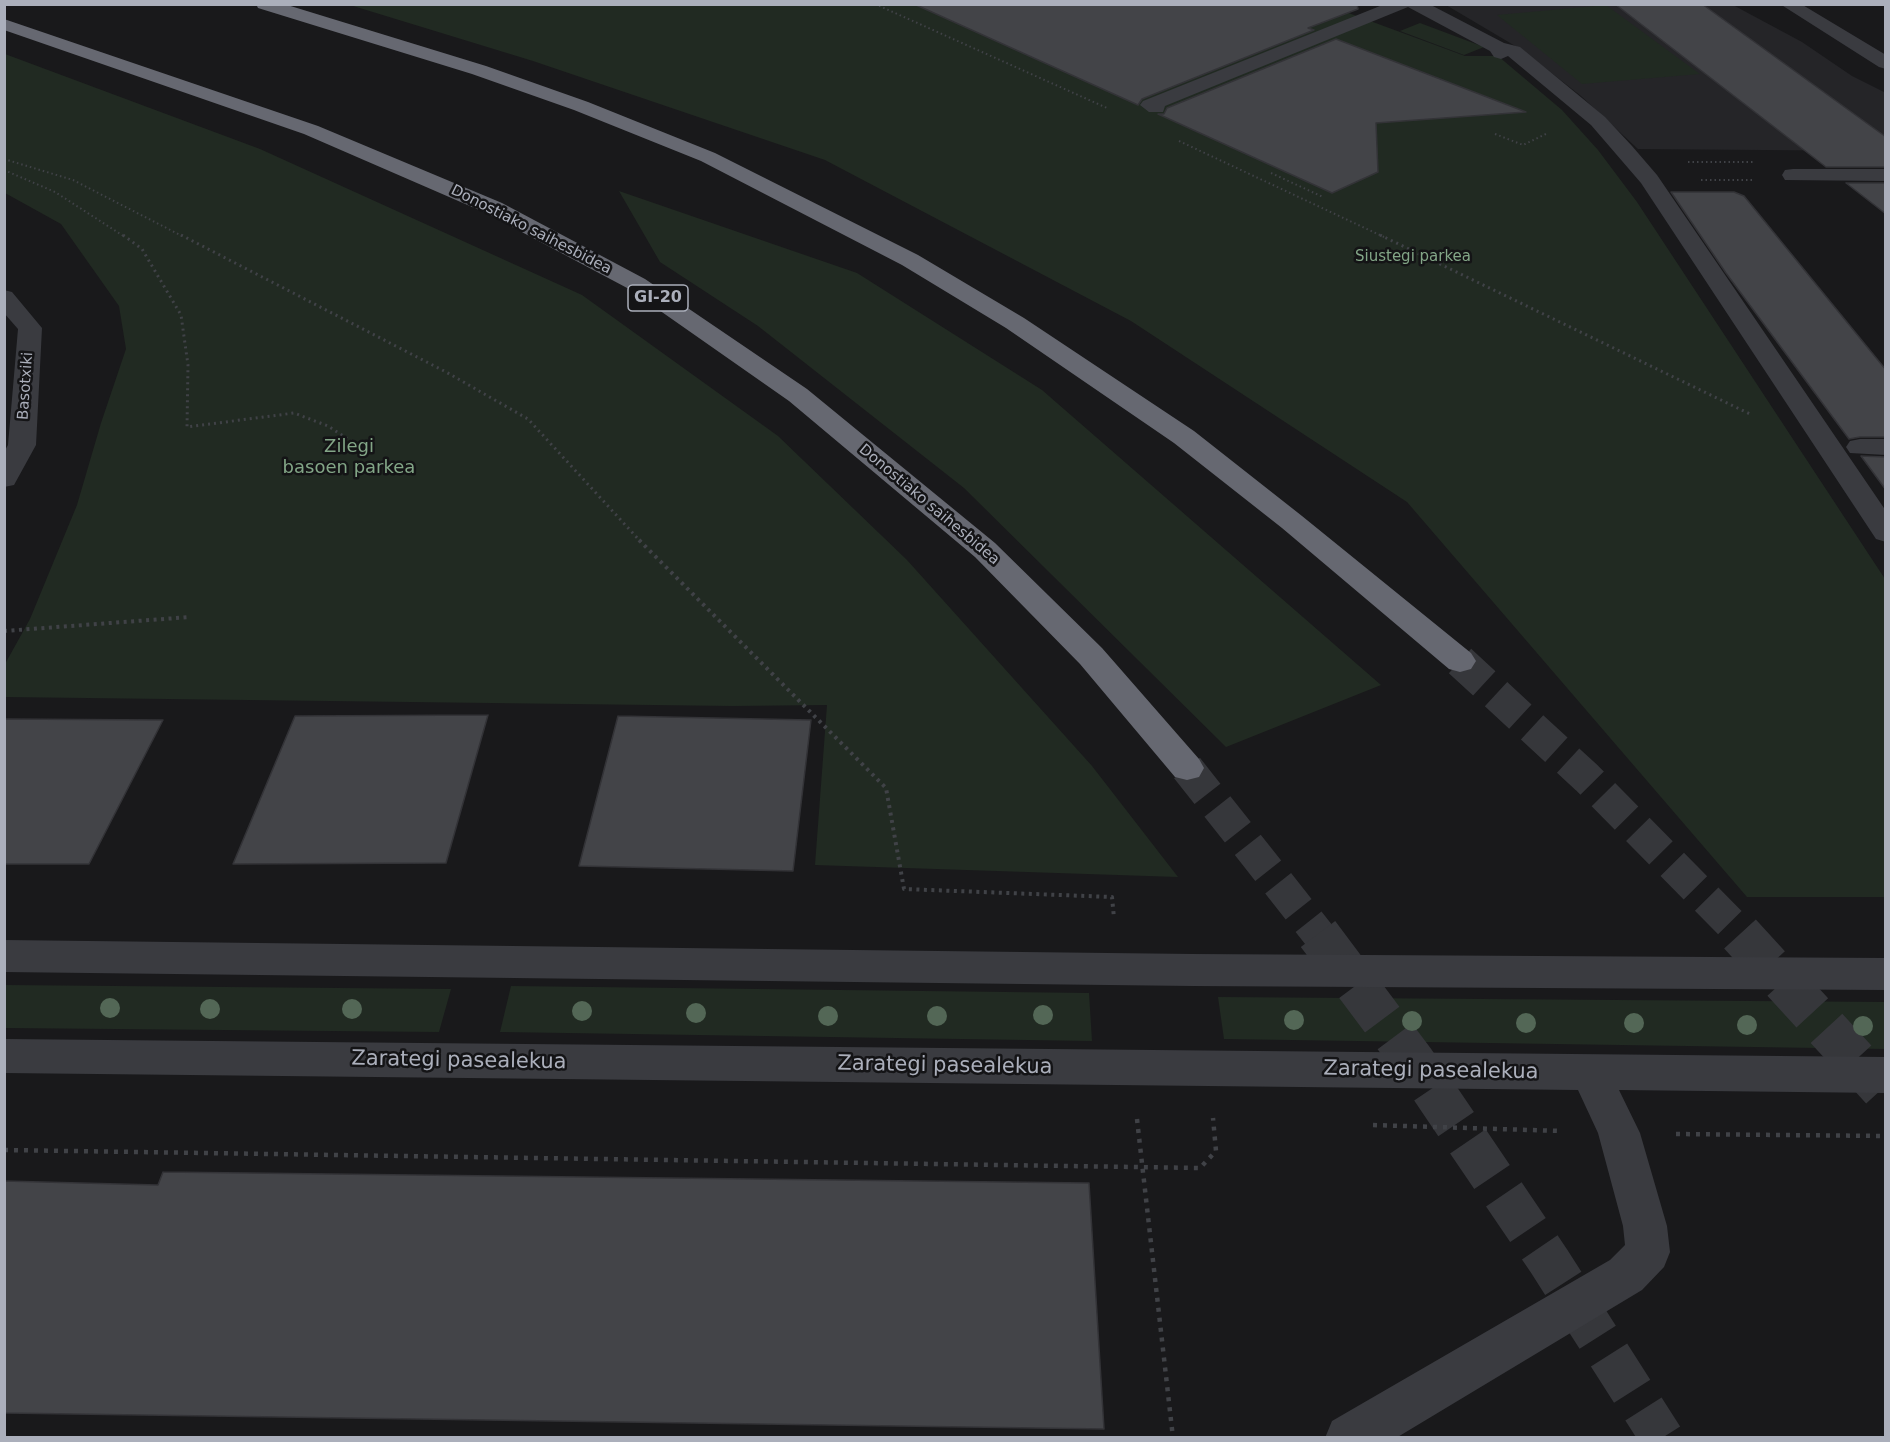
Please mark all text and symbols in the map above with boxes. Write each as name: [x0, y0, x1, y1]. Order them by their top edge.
street label: Donostiako saihesbidea: [448, 182, 614, 278]
park label: Siustegi parkea: [1355, 248, 1471, 266]
road number: GI-20: [628, 285, 688, 311]
street label: Basotxiki: [15, 351, 37, 421]
park label: Zilegi basoen parkea: [283, 436, 415, 478]
street label: Donostiako saihesbidea: [855, 441, 1003, 569]
street label: Zarategi pasealekua: [351, 1047, 567, 1075]
street label: Zarategi pasealekua: [837, 1052, 1053, 1080]
street label: Zarategi pasealekua: [1323, 1057, 1539, 1085]

